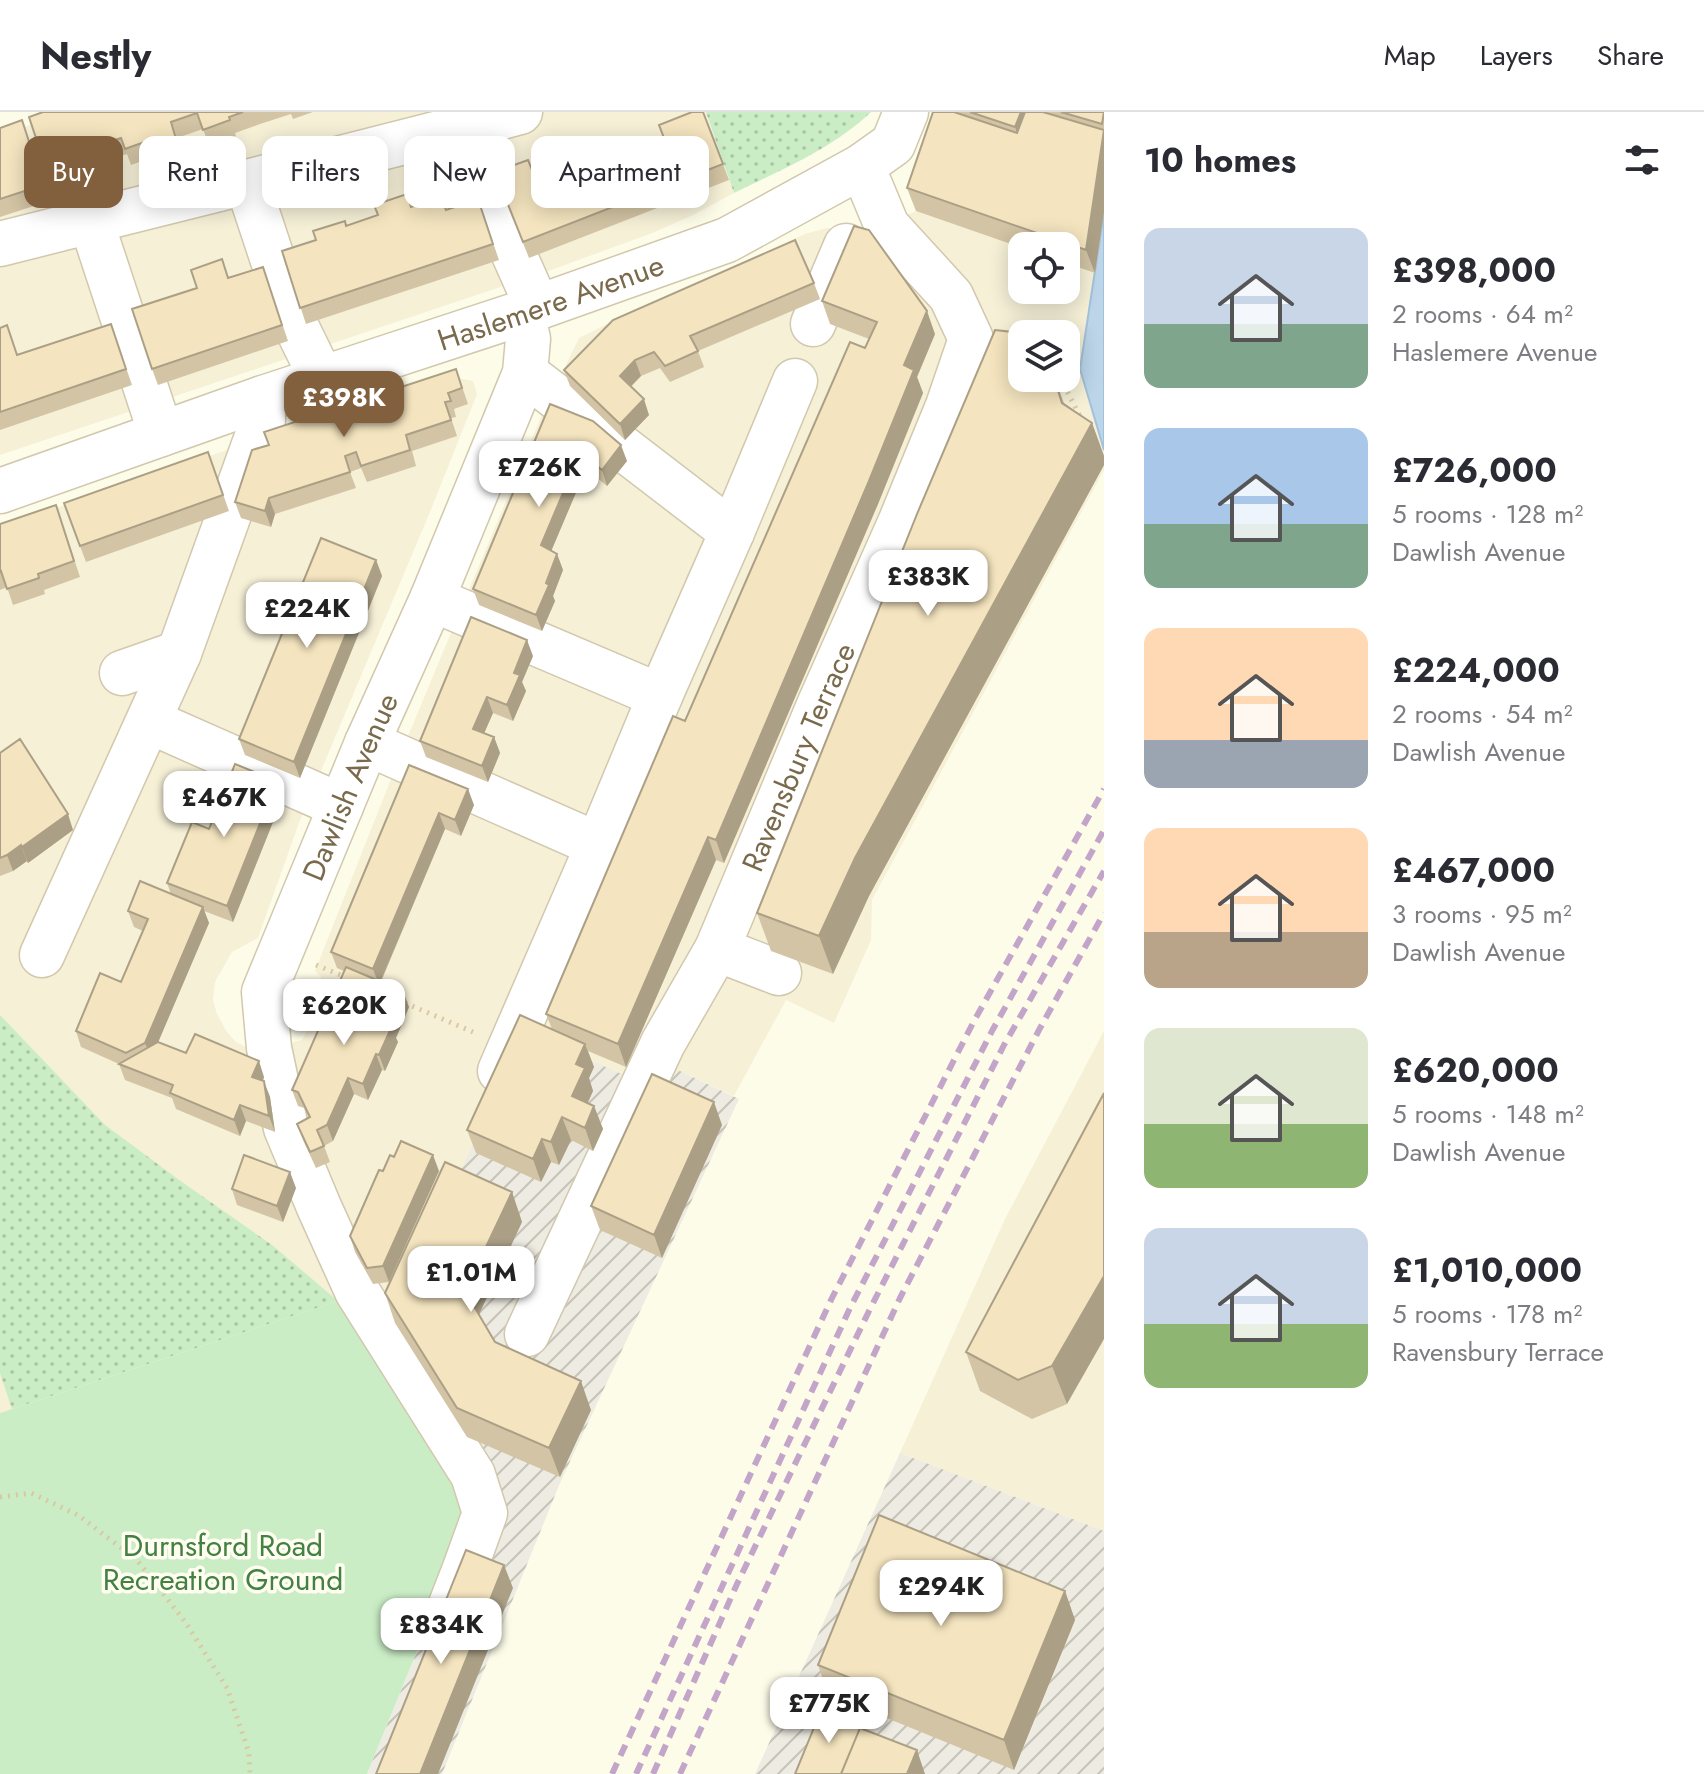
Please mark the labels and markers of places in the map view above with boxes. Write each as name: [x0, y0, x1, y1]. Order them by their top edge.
pin: £398K: [288, 371, 400, 439]
pin: £726K: [483, 441, 595, 509]
pin: £383K: [872, 550, 984, 618]
pin: £224K: [251, 582, 363, 650]
pin: £467K: [168, 771, 280, 839]
pin: £620K: [288, 979, 400, 1047]
pin: £1.01M: [406, 1246, 536, 1314]
pin: £294K: [885, 1560, 997, 1628]
pin: £834K: [385, 1598, 497, 1666]
pin: £775K: [773, 1677, 885, 1745]

